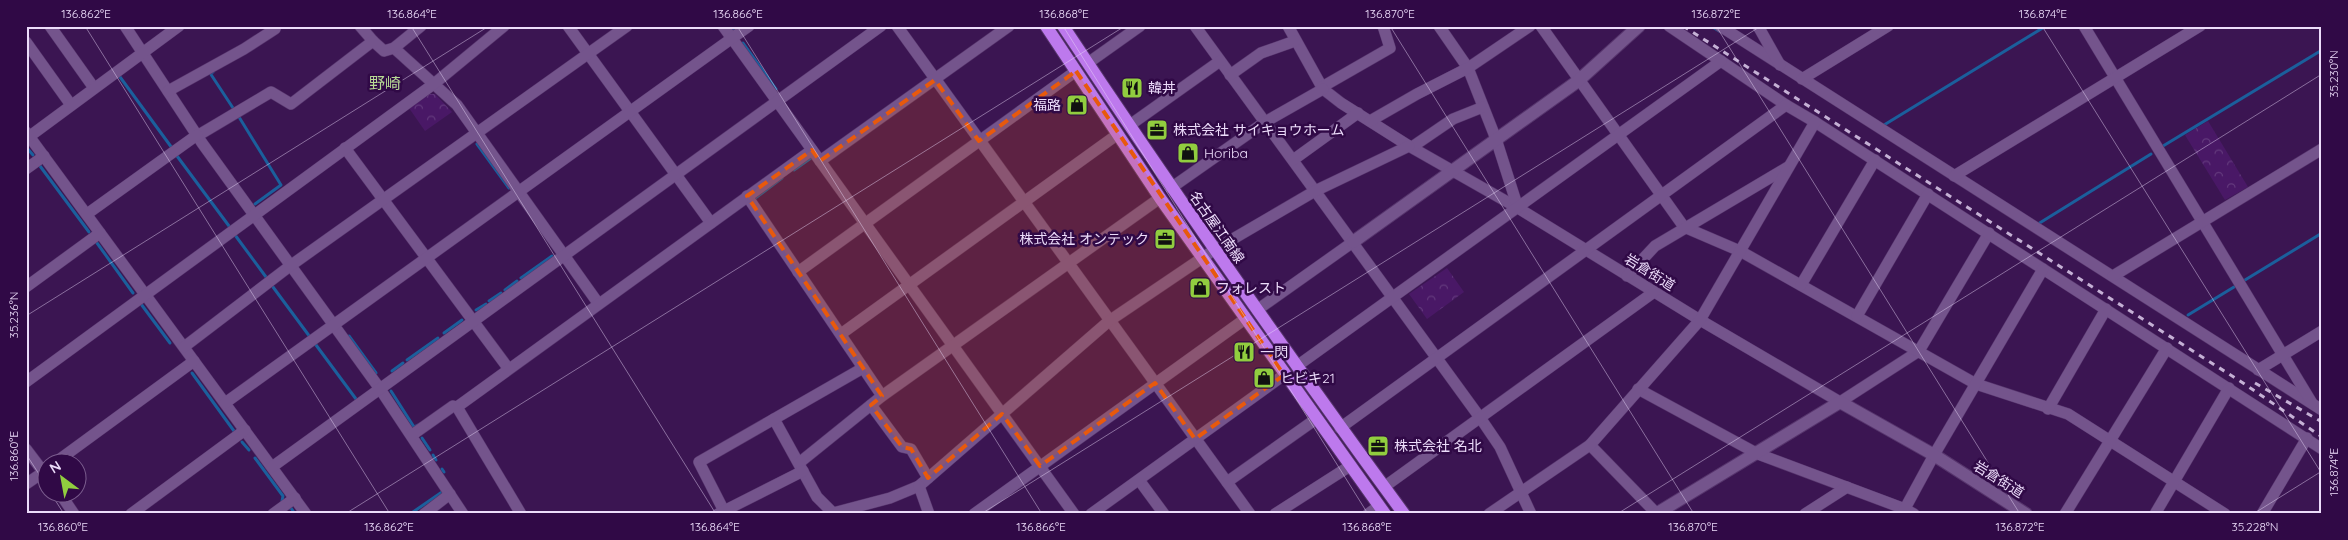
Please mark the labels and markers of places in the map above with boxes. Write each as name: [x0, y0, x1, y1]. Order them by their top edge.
restaurant icon: 韓丼: [1120, 76, 1144, 100]
place label: 韓丼: [1148, 79, 1176, 97]
shop icon: 福路: [1065, 93, 1089, 117]
place label: 福路: [1033, 96, 1061, 114]
office icon: 株式会社 サイキョウホーム: [1145, 118, 1169, 142]
place label: 株式会社 サイキョウホーム: [1173, 121, 1344, 139]
shop icon: Horiba: [1176, 141, 1200, 165]
place label: Horiba: [1204, 144, 1248, 162]
office icon: 株式会社 オンテック: [1153, 227, 1177, 251]
place label: 株式会社 オンテック: [1019, 230, 1149, 248]
shop icon: フォレスト: [1188, 276, 1212, 300]
place label: フォレスト: [1216, 279, 1286, 297]
restaurant icon: 一閃: [1232, 340, 1256, 364]
place label: 一閃: [1260, 343, 1288, 361]
shop icon: ヒビキ21: [1252, 366, 1276, 390]
place label: ヒビキ21: [1280, 369, 1335, 387]
office icon: 株式会社 名北: [1366, 434, 1390, 458]
place label: 株式会社 名北: [1394, 437, 1482, 455]

